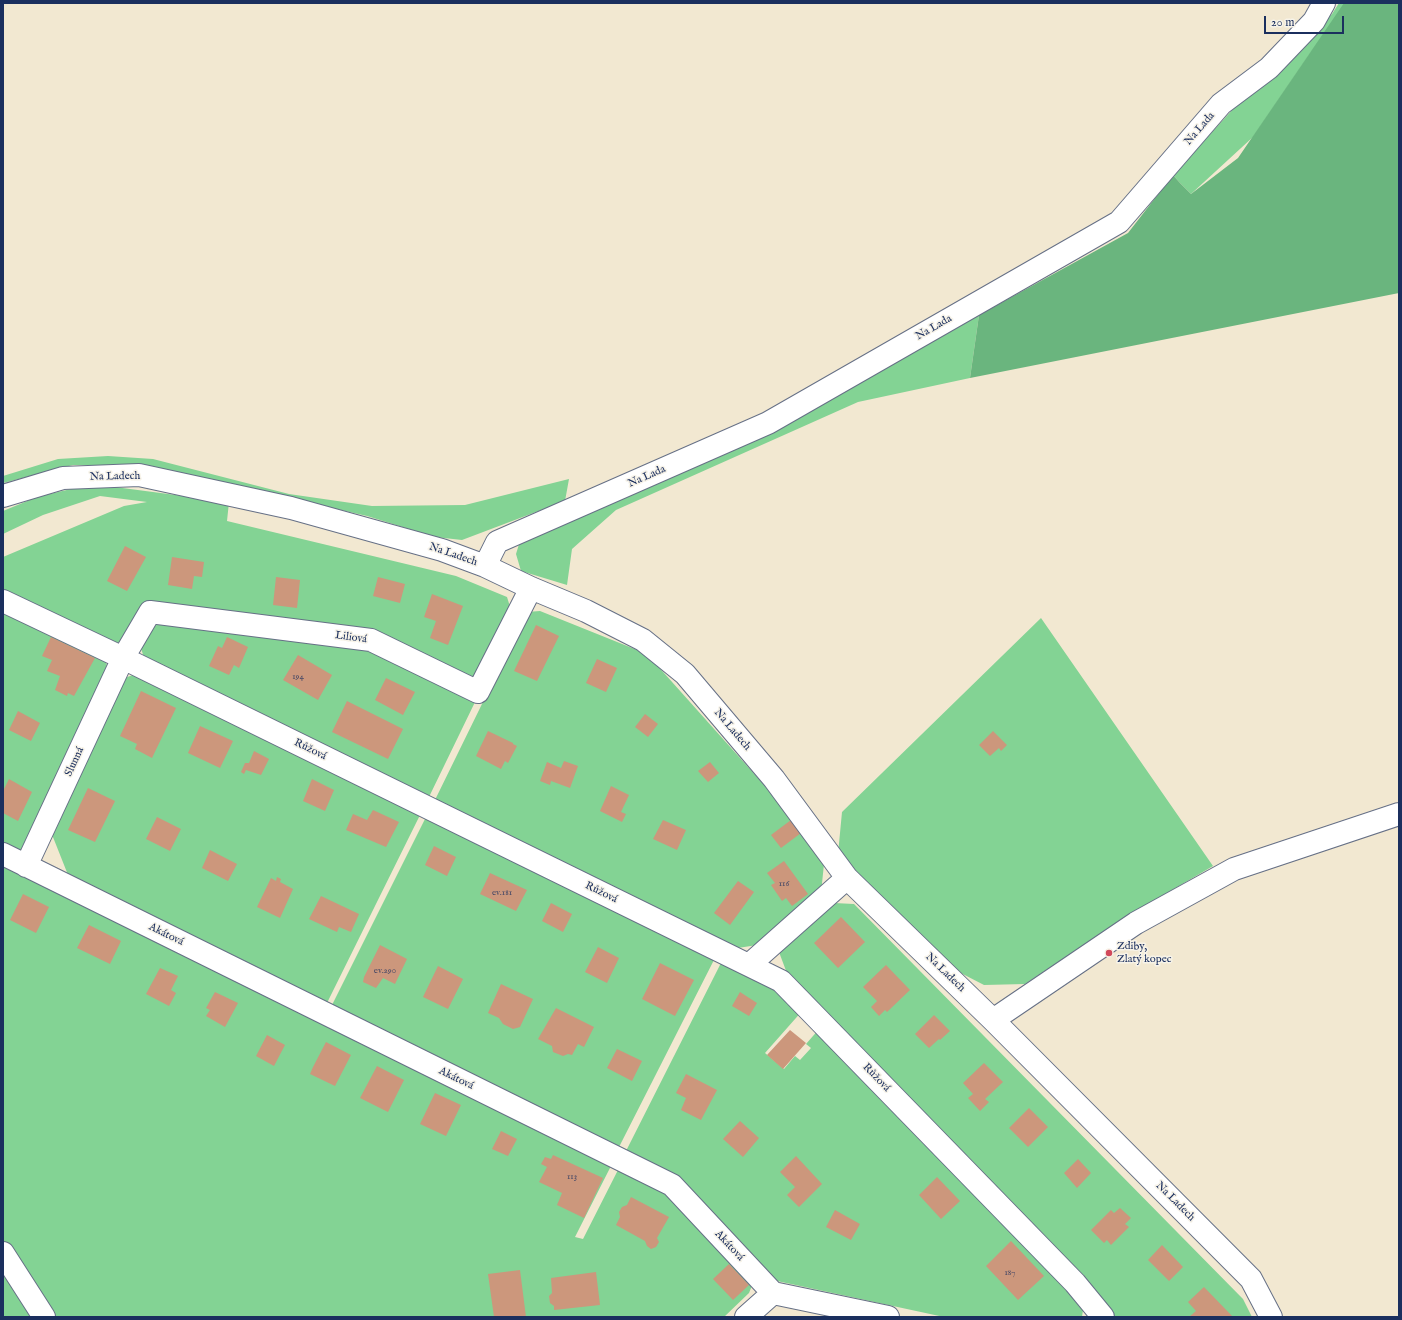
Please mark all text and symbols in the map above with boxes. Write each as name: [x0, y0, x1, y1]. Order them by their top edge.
scale bar: [1266, 8, 1346, 34]
text: 20 m: [1271, 15, 1294, 30]
street label: Na Lada: [1182, 110, 1218, 148]
street label: Na Lada: [914, 312, 954, 344]
street label: Na Lada: [626, 463, 668, 491]
street label: Na Ladech: [90, 470, 140, 484]
street label: Na Ladech: [427, 541, 479, 569]
street label: Liliová: [334, 629, 368, 647]
house number: 194: [292, 672, 304, 682]
street label: Na Ladech: [711, 706, 753, 754]
street label: Růžová: [292, 736, 328, 764]
street label: Slunná: [63, 745, 87, 779]
street label: Růžová: [583, 879, 619, 907]
house number: 116: [779, 879, 789, 889]
house number: ev.181: [492, 888, 512, 898]
street label: Akátová: [146, 921, 186, 949]
place label: Zdiby, Zlatý kopec: [1117, 940, 1172, 966]
marker: Zdiby, Zlatý kopec: [1104, 948, 1114, 958]
street label: Na Ladech: [922, 951, 968, 995]
house number: ev.290: [374, 966, 396, 976]
street label: Růžová: [859, 1061, 893, 1095]
street label: Akátová: [436, 1065, 476, 1093]
house number: 113: [567, 1172, 577, 1182]
street label: Na Ladech: [1153, 1180, 1197, 1224]
street label: Akátová: [711, 1228, 747, 1264]
house number: 187: [1004, 1268, 1016, 1278]

